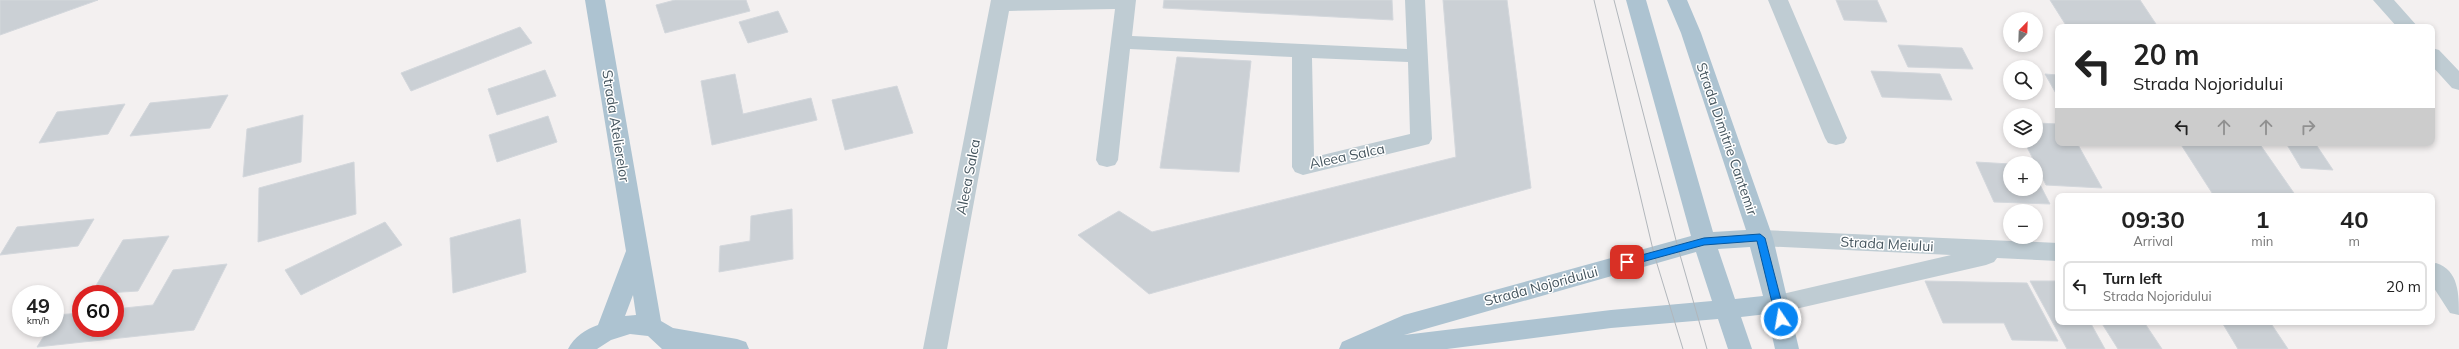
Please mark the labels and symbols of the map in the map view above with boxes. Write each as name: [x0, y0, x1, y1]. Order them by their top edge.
north arrow: [2003, 12, 2043, 52]
street label: Strada Dimitrie Cantemir: [1692, 60, 1762, 219]
street label: Strada Atelierelor: [598, 69, 634, 184]
street label: Aleea Salca: [952, 138, 984, 216]
street label: Aleea Salca: [1308, 139, 1386, 173]
street label: Strada Meiului: [1840, 233, 1934, 255]
pin: [1610, 245, 1644, 279]
street label: Strada Nojoridului: [1482, 262, 1600, 310]
speed limit sign: 60: [72, 285, 124, 337]
position arrow: [1760, 298, 1802, 340]

